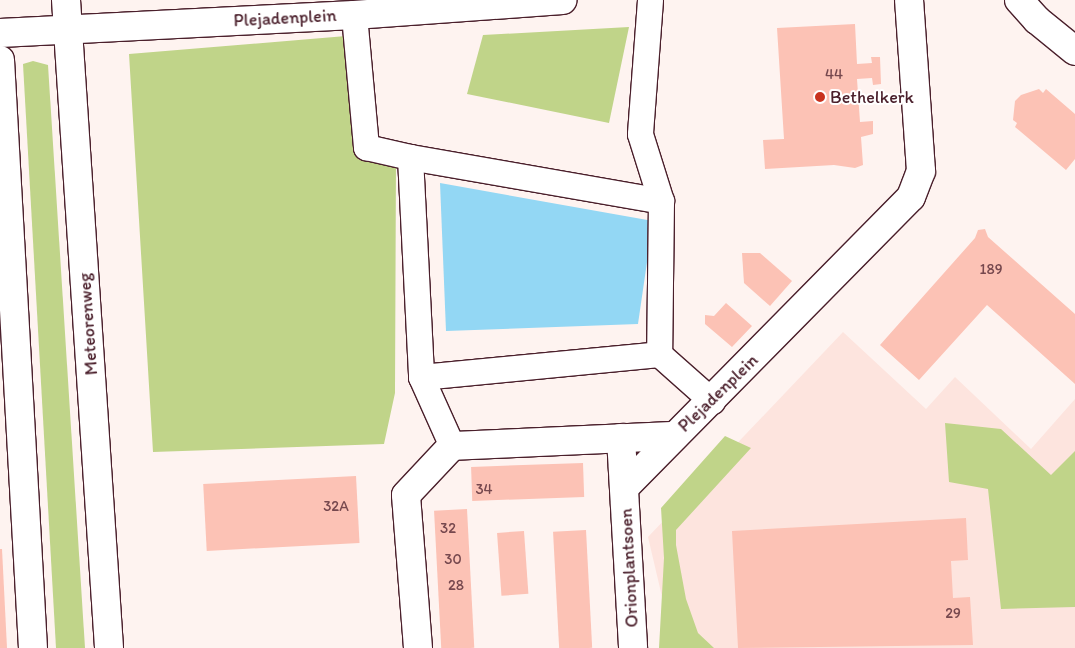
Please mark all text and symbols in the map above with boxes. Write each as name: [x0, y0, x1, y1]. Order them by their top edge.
street label: Plejadenplein: [233, 5, 337, 31]
house number: 44: [825, 66, 843, 84]
place label: Bethelkerk: [830, 86, 914, 108]
marker: Bethelkerk: [814, 91, 826, 103]
house number: 189: [979, 261, 1003, 279]
street label: Meteorenweg: [74, 272, 102, 376]
street label: Plejadenplein: [673, 349, 763, 437]
house number: 34: [475, 481, 493, 499]
house number: 32A: [323, 498, 349, 516]
street label: Orionplantsoen: [615, 508, 643, 628]
house number: 32: [440, 520, 456, 538]
house number: 30: [444, 551, 462, 569]
house number: 28: [448, 577, 464, 595]
house number: 29: [945, 605, 961, 623]

